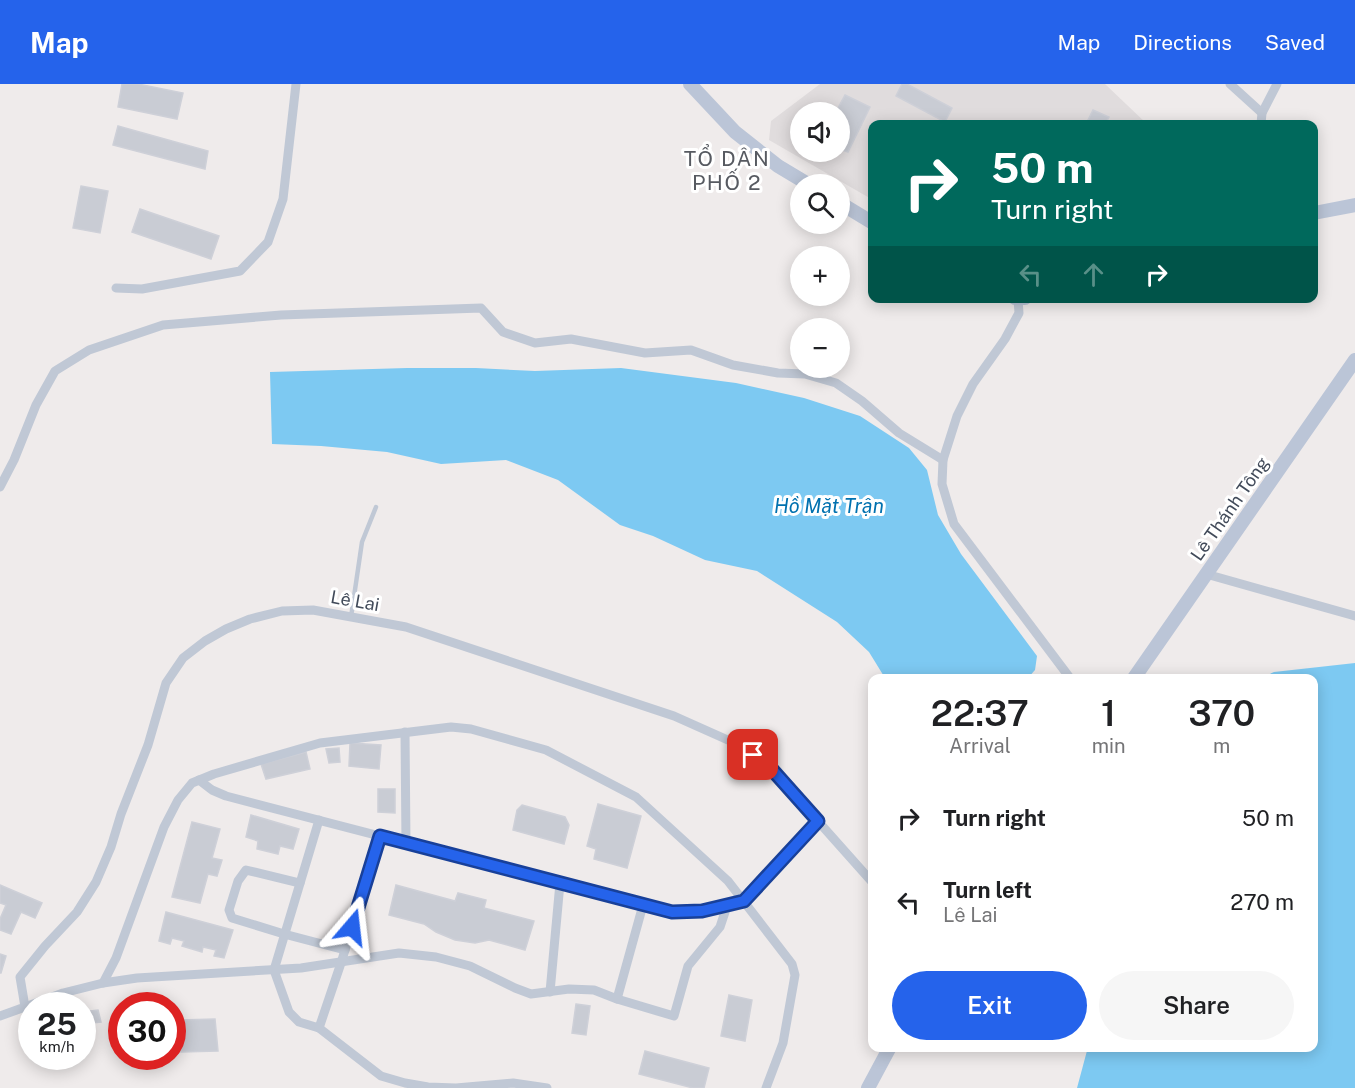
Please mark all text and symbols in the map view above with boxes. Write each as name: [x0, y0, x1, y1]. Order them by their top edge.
text: Map: [30, 26, 89, 59]
text: Map: [1058, 30, 1100, 55]
text: Directions: [1133, 30, 1232, 55]
text: Saved: [1265, 30, 1325, 55]
map controls: [790, 102, 850, 378]
button: sound: [790, 102, 850, 162]
district label: TỔ DÂN PHỐ 2: [684, 143, 770, 195]
text: 50 m: [991, 143, 1094, 192]
icon: right: [892, 144, 970, 222]
button: search: [790, 174, 850, 234]
text: Turn right: [991, 193, 1114, 225]
button: +: [790, 246, 850, 306]
icon: left: [1014, 258, 1047, 291]
icon: ahead: [1077, 258, 1110, 291]
icon: right: [1140, 258, 1173, 291]
button: −: [790, 318, 850, 378]
street label: Lê Thánh Tông: [1186, 453, 1273, 565]
water label: Hồ Mặt Trận: [774, 494, 884, 518]
street label: Lê Lai: [329, 586, 381, 615]
text: 22:37: [931, 692, 1029, 734]
text: 1: [1101, 692, 1116, 734]
text: 370: [1188, 692, 1255, 734]
pin: [727, 729, 778, 780]
text: Arrival: [949, 734, 1011, 758]
text: min: [1092, 734, 1126, 758]
text: m: [1213, 734, 1230, 758]
icon: arrive: [736, 738, 769, 771]
icon: right: [892, 802, 925, 835]
text: Turn right: [943, 805, 1046, 831]
text: 50 m: [1242, 805, 1294, 831]
text: Turn left: [943, 877, 1032, 903]
icon: left: [892, 886, 925, 919]
text: 270 m: [1230, 889, 1294, 915]
position arrow: [320, 895, 384, 959]
text: Lê Lai: [943, 903, 997, 927]
button: Exit: [892, 971, 1087, 1040]
button: Share: [1099, 971, 1294, 1040]
speed limit sign: 30: [108, 992, 186, 1070]
text: 25: [37, 1006, 77, 1042]
text: km/h: [39, 1038, 75, 1055]

